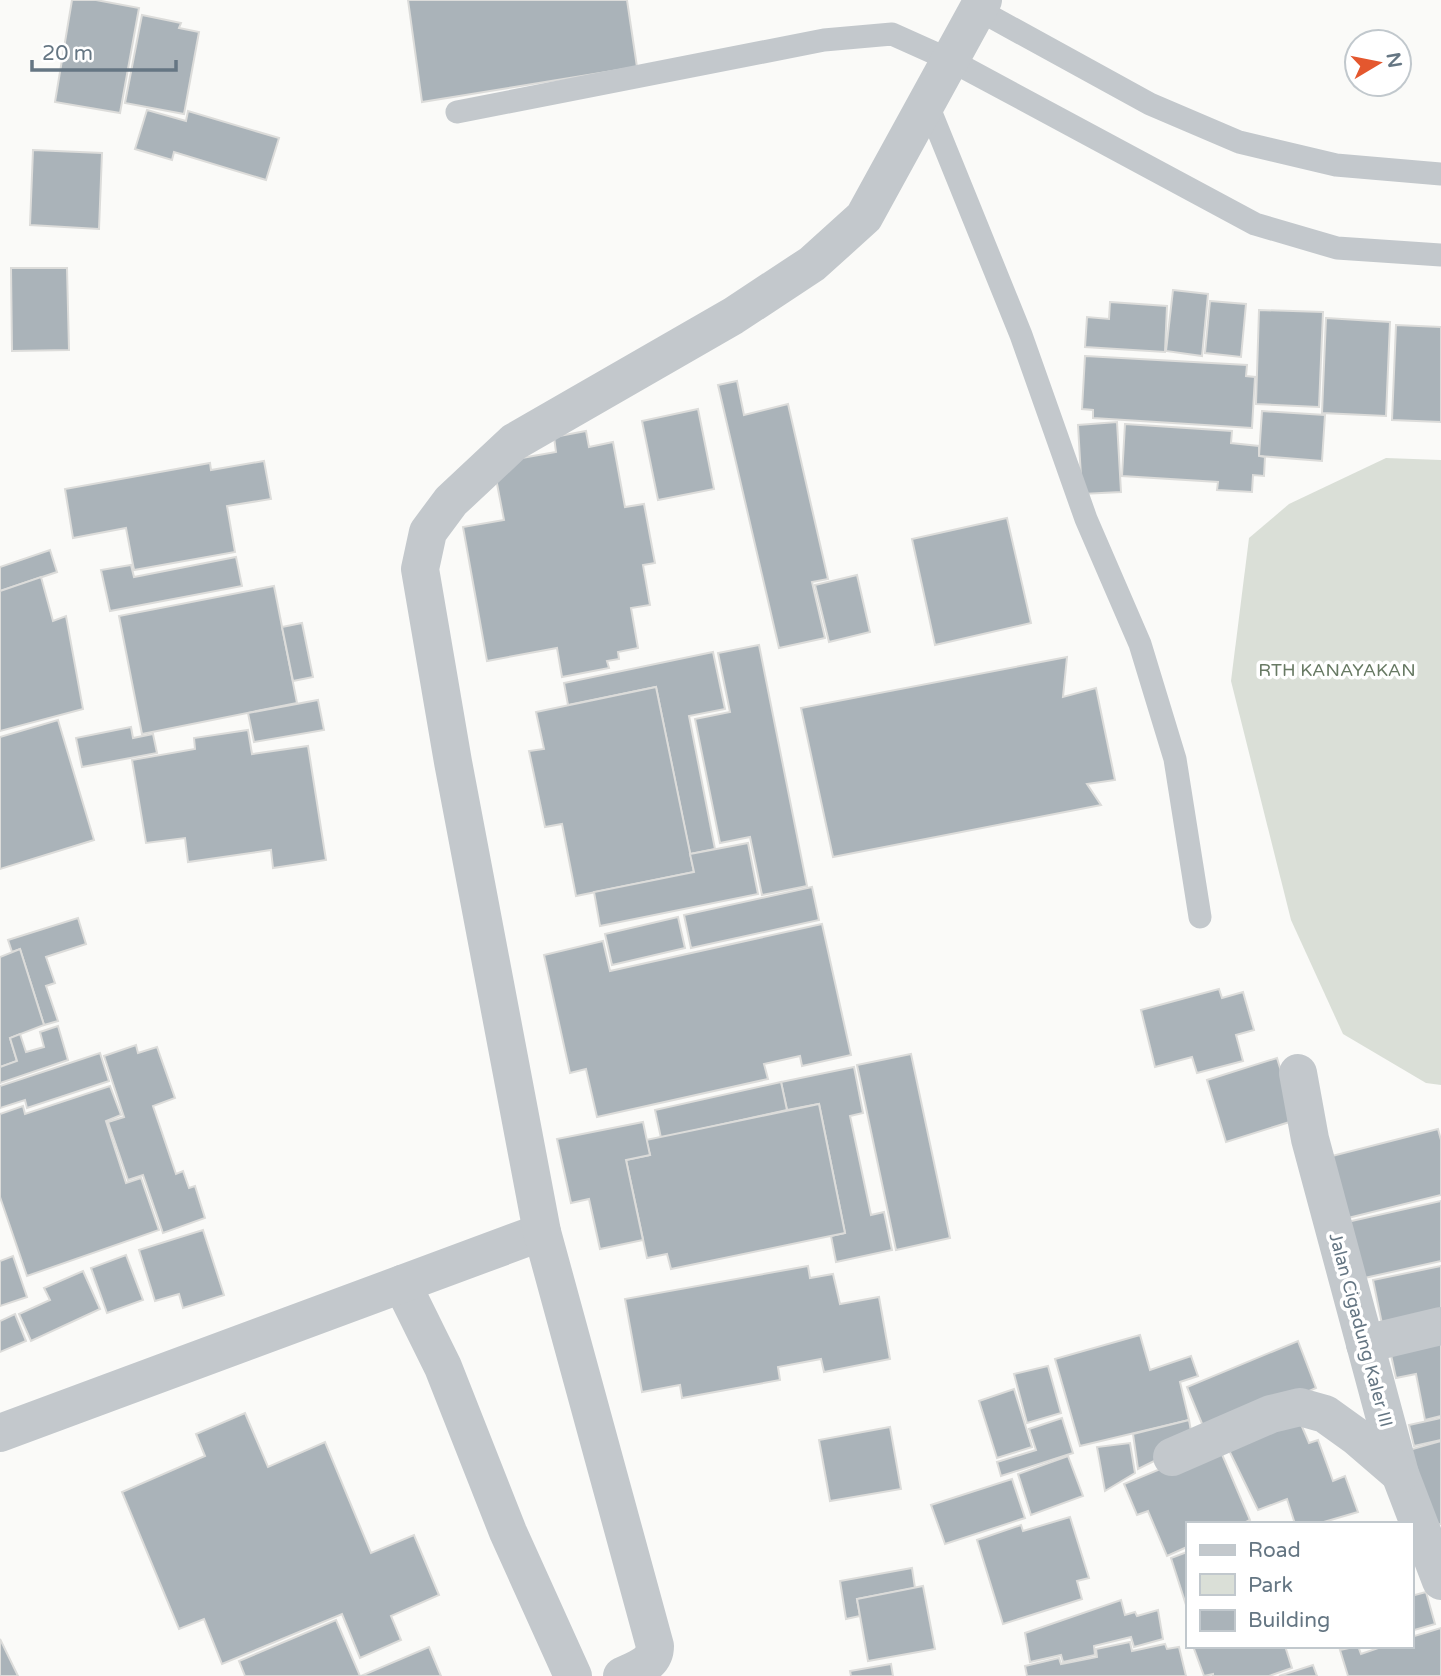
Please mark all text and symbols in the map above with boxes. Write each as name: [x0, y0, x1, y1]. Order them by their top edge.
scale bar: [32, 28, 175, 72]
north arrow: [1343, 28, 1413, 98]
text: 20 m: [42, 41, 93, 66]
text: N: [1382, 51, 1406, 70]
park label: RTH KANAYAKAN: [1258, 659, 1416, 681]
street label: Jalan Cigadung Kaler III: [1324, 1230, 1398, 1430]
legend: [1186, 1522, 1413, 1648]
text: Road: [1248, 1538, 1301, 1563]
text: Park: [1248, 1573, 1293, 1598]
text: Building: [1248, 1608, 1330, 1633]

